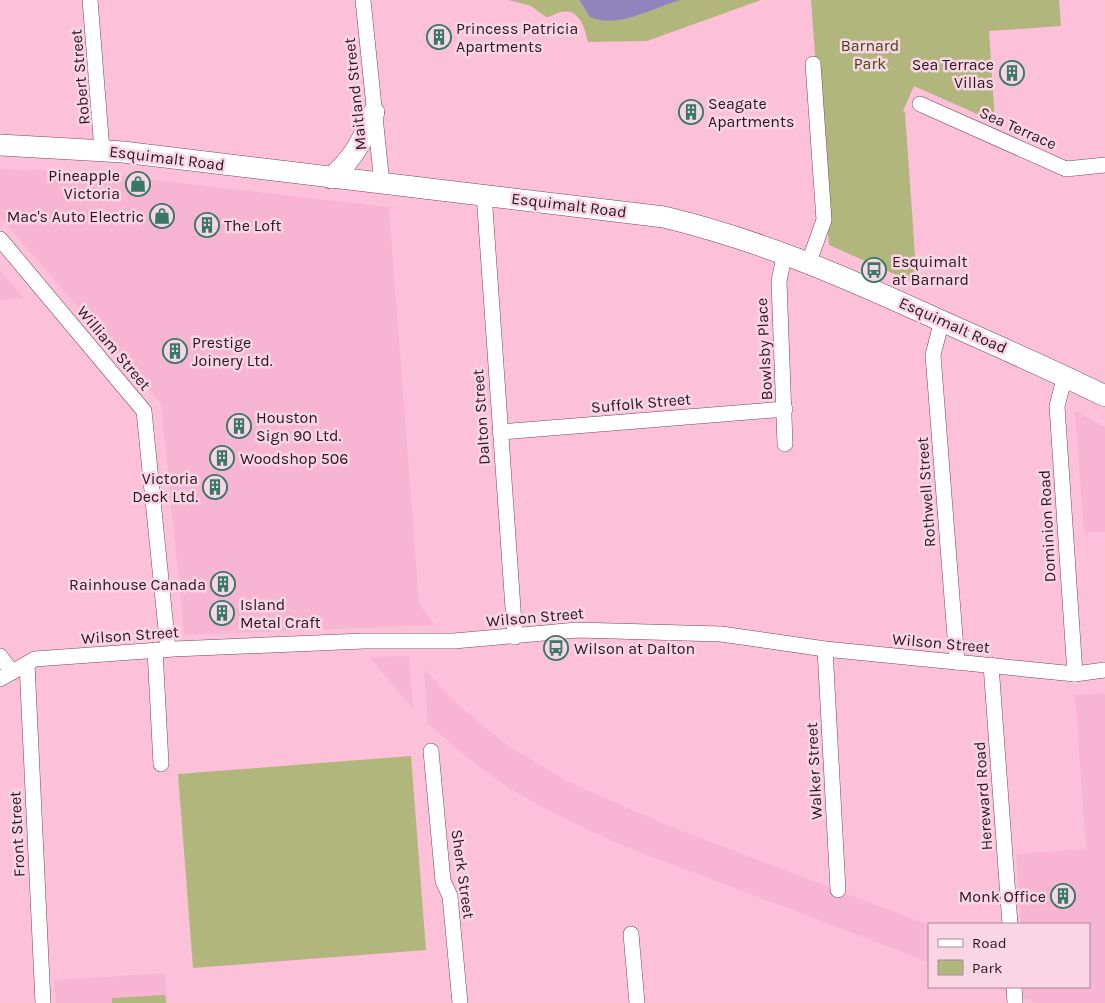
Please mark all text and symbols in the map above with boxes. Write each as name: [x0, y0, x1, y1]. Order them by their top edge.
place label: Princess Patricia Apartments: [456, 19, 578, 56]
building icon: Princess Patricia Apartments: [426, 24, 452, 50]
street label: Robert Street: [66, 28, 94, 126]
park label: Barnard Park: [841, 36, 899, 73]
street label: Maitland Street: [340, 37, 370, 151]
place label: Sea Terrace Villas: [912, 55, 994, 92]
building icon: Sea Terrace Villas: [999, 60, 1025, 86]
place label: Seagate Apartments: [708, 94, 794, 131]
building icon: Seagate Apartments: [678, 99, 704, 125]
street label: Sea Terrace: [977, 103, 1059, 153]
street label: Esquimalt Road: [108, 141, 226, 175]
place label: Pineapple Victoria: [48, 166, 120, 203]
shop icon: Pineapple Victoria: [125, 171, 151, 197]
street label: Esquimalt Road: [510, 188, 628, 222]
shop icon: Mac's Auto Electric: [149, 203, 175, 229]
place label: Mac's Auto Electric: [7, 207, 144, 226]
building icon: The Loft: [194, 212, 220, 238]
place label: The Loft: [224, 216, 281, 235]
place label: Esquimalt at Barnard: [892, 252, 969, 289]
bus stop icon: Esquimalt at Barnard: [861, 257, 887, 283]
street label: Esquimalt Road: [896, 293, 1010, 357]
street label: Bowlsby Place: [752, 297, 776, 401]
street label: William Street: [73, 302, 155, 394]
place label: Prestige Joinery Ltd.: [192, 333, 273, 370]
building icon: Prestige Joinery Ltd.: [162, 338, 188, 364]
street label: Dalton Street: [468, 368, 494, 466]
street label: Suffolk Street: [590, 389, 692, 417]
place label: Houston Sign 90 Ltd.: [256, 408, 341, 445]
building icon: Houston Sign 90 Ltd.: [226, 413, 252, 439]
street label: Rothwell Street: [913, 436, 939, 548]
building icon: Woodshop 506: [209, 445, 235, 471]
place label: Woodshop 506: [240, 449, 348, 468]
place label: Victoria Deck Ltd.: [132, 469, 198, 506]
street label: Dominion Road: [1035, 469, 1059, 583]
building icon: Victoria Deck Ltd.: [202, 474, 228, 500]
building icon: Rainhouse Canada: [210, 571, 236, 597]
place label: Rainhouse Canada: [69, 575, 206, 594]
place label: Island Metal Craft: [240, 595, 321, 632]
building icon: Island Metal Craft: [209, 600, 235, 626]
street label: Wilson Street: [485, 603, 585, 631]
street label: Wilson Street: [80, 622, 180, 648]
street label: Wilson Street: [891, 629, 991, 657]
bus stop icon: Wilson at Dalton: [543, 635, 569, 661]
place label: Wilson at Dalton: [574, 639, 695, 658]
street label: Walker Street: [802, 722, 826, 820]
street label: Hereward Road: [970, 741, 996, 851]
street label: Front Street: [5, 790, 29, 878]
street label: Sherk Street: [447, 828, 479, 920]
building icon: Monk Office: [1050, 883, 1076, 909]
place label: Monk Office: [959, 887, 1046, 906]
legend: [928, 923, 1090, 988]
text: Road: [972, 934, 1007, 952]
text: Park: [972, 959, 1002, 977]

